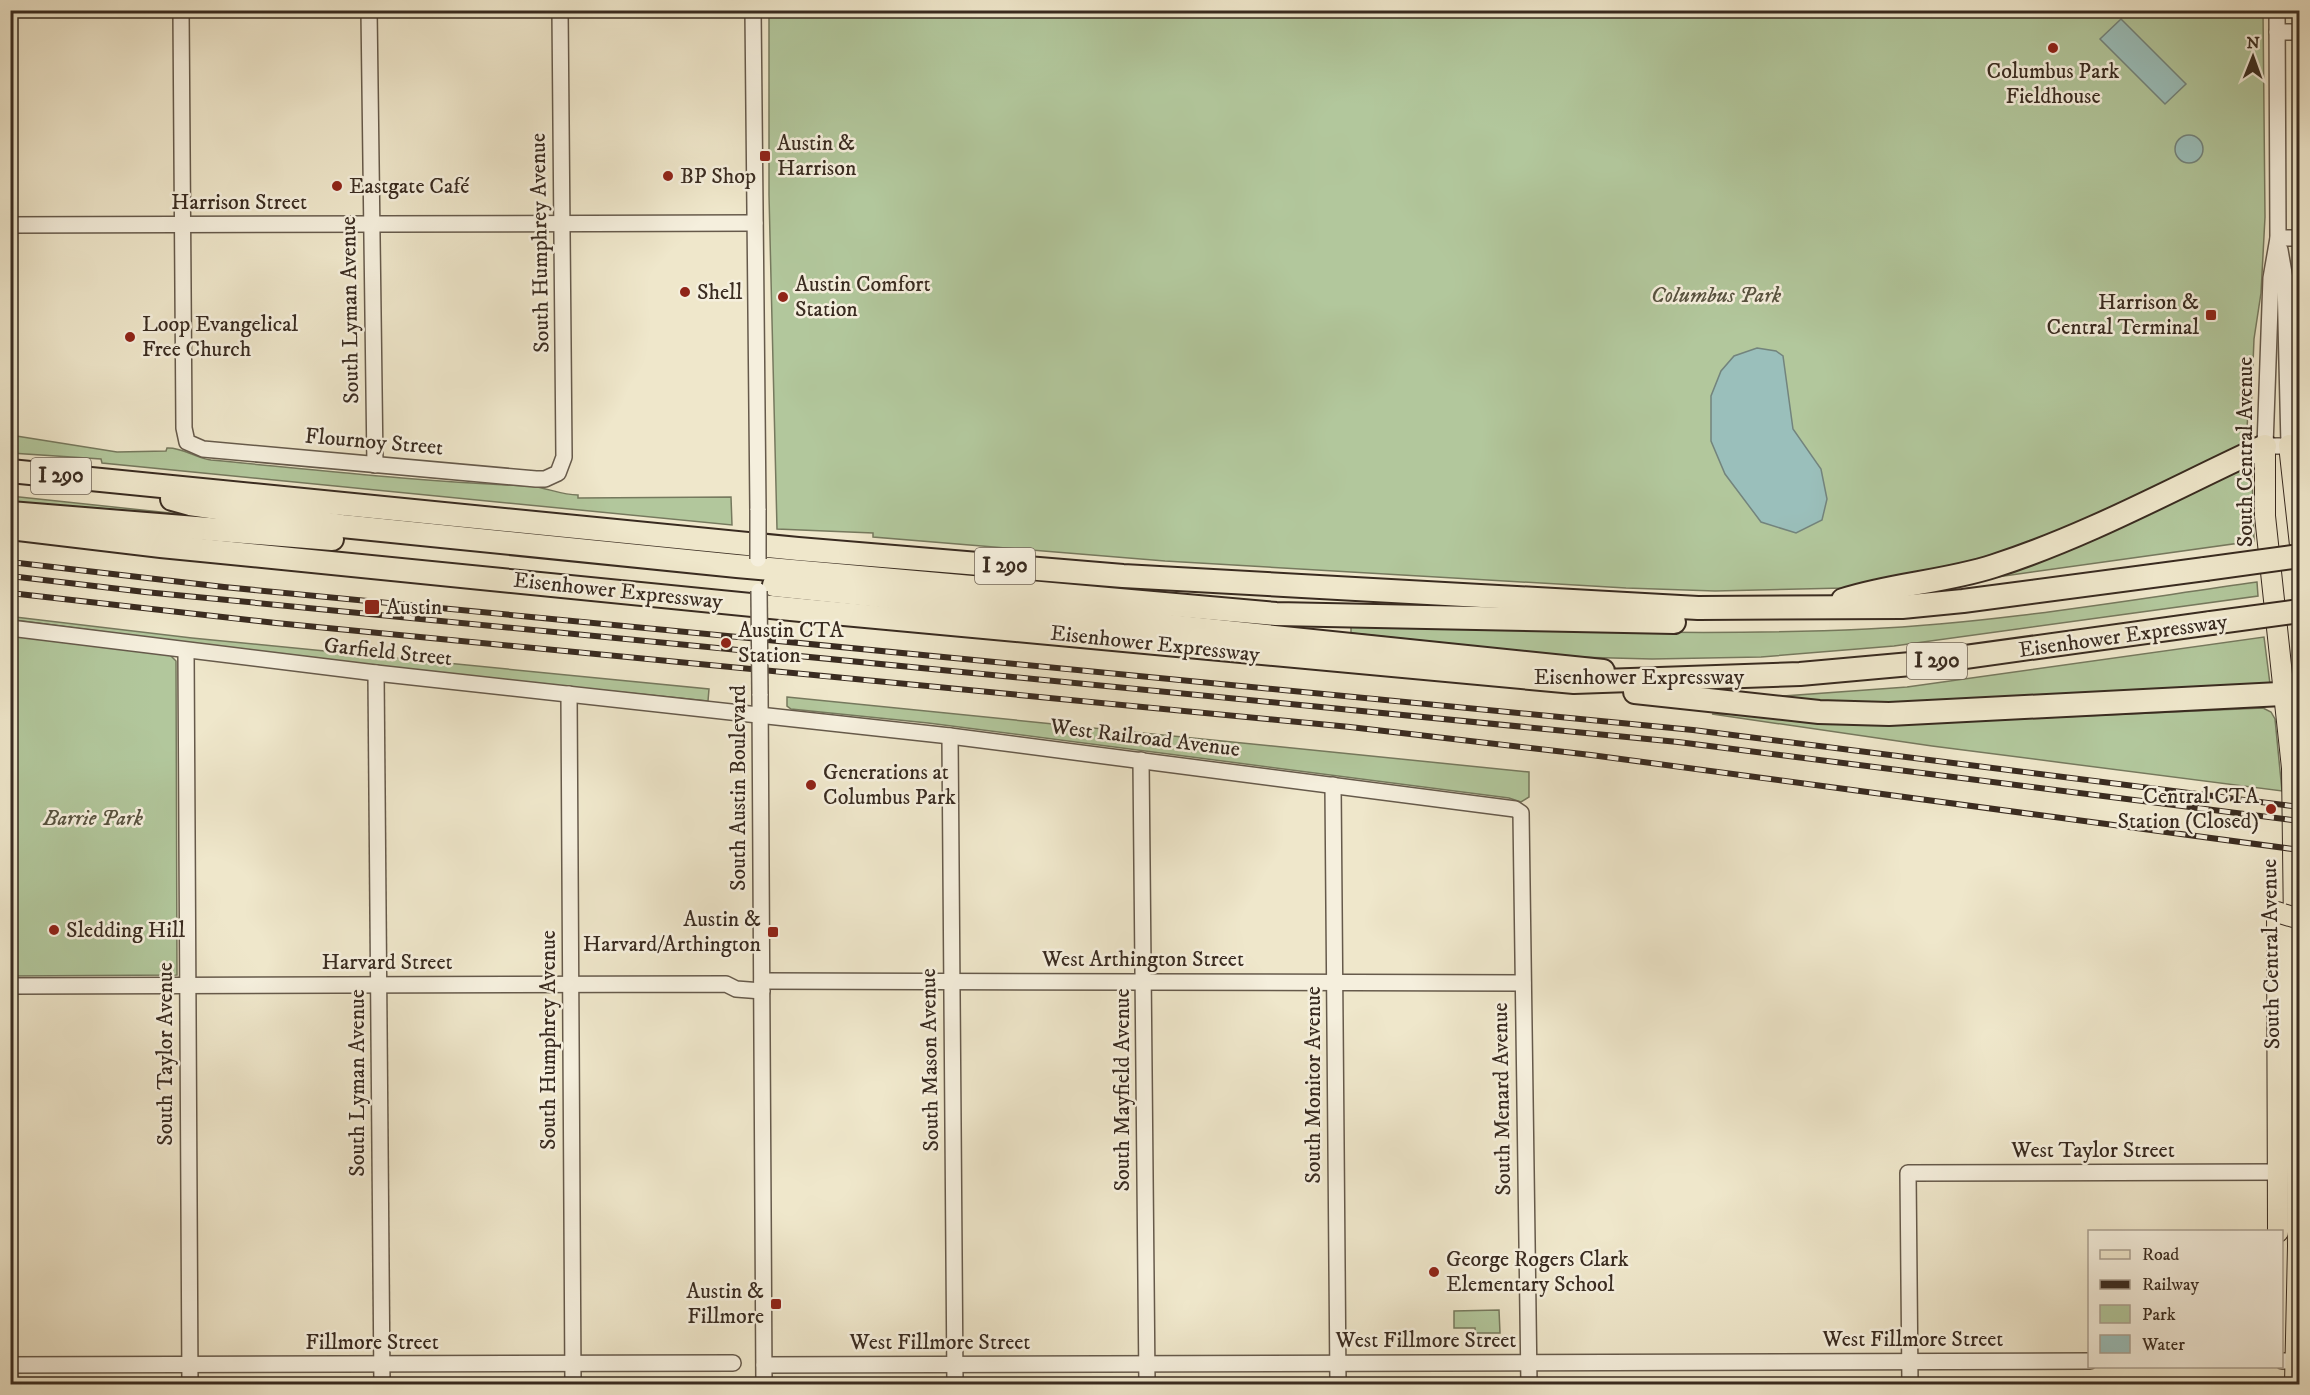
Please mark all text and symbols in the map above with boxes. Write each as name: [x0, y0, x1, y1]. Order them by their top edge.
north arrow: [2223, 27, 2283, 87]
text: N: [2247, 33, 2260, 53]
marker: Columbus Park Fieldhouse: [2046, 41, 2060, 55]
place label: Columbus Park Fieldhouse: [1987, 58, 2120, 110]
place label: Austin & Harrison: [777, 130, 857, 182]
street label: South Humphrey Avenue: [525, 133, 555, 353]
marker: Austin & Harrison: [758, 149, 772, 163]
place label: BP Shop: [680, 163, 756, 190]
marker: BP Shop: [661, 169, 675, 183]
place label: Eastgate Café: [349, 173, 469, 200]
marker: Eastgate Café: [330, 179, 344, 193]
street label: Harrison Street: [171, 189, 307, 216]
street label: South Lyman Avenue: [335, 216, 365, 404]
place label: Austin Comfort Station: [795, 271, 931, 323]
place label: Shell: [697, 279, 743, 306]
park label: Columbus Park: [1651, 282, 1782, 309]
marker: Shell: [678, 285, 692, 299]
place label: Harrison & Central Terminal: [2047, 289, 2199, 341]
marker: Austin Comfort Station: [776, 290, 790, 304]
marker: Harrison & Central Terminal: [2204, 308, 2218, 322]
place label: Loop Evangelical Free Church: [142, 311, 299, 363]
marker: Loop Evangelical Free Church: [123, 330, 137, 344]
street label: South Central Avenue: [2232, 357, 2259, 547]
street label: Flournoy Street: [304, 423, 444, 461]
road number: I 290: [31, 458, 91, 494]
road number: I 290: [975, 548, 1035, 584]
street label: Eisenhower Expressway: [512, 567, 725, 615]
place label: Austin: [386, 594, 443, 621]
marker: Austin: [363, 598, 381, 616]
street label: Eisenhower Expressway: [2017, 608, 2230, 664]
place label: Austin CTA Station: [738, 617, 845, 669]
street label: Eisenhower Expressway: [1049, 620, 1262, 668]
street label: Garfield Street: [323, 632, 453, 672]
marker: Austin CTA Station: [719, 636, 733, 650]
road number: I 290: [1907, 643, 1967, 679]
street label: Eisenhower Expressway: [1534, 664, 1745, 691]
street label: South Austin Boulevard: [725, 685, 752, 891]
street label: West Railroad Avenue: [1048, 713, 1241, 763]
place label: Generations at Columbus Park: [823, 759, 956, 811]
marker: Generations at Columbus Park: [804, 778, 818, 792]
place label: Central CTA Station (Closed): [2117, 783, 2260, 835]
marker: Central CTA Station (Closed): [2264, 802, 2278, 816]
park label: Barrie Park: [42, 805, 144, 832]
street label: South Central Avenue: [2256, 858, 2286, 1050]
place label: Austin & Harvard/Arthington: [583, 906, 762, 958]
place label: Sledding Hill: [66, 917, 185, 944]
marker: Sledding Hill: [47, 923, 61, 937]
marker: Austin & Harvard/Arthington: [766, 925, 780, 939]
street label: South Humphrey Avenue: [535, 930, 562, 1150]
street label: West Arthington Street: [1041, 946, 1244, 973]
street label: Harvard Street: [321, 949, 453, 976]
street label: South Taylor Avenue: [152, 962, 179, 1146]
street label: South Mason Avenue: [915, 968, 945, 1152]
street label: South Monitor Avenue: [1300, 986, 1327, 1184]
street label: South Mayfield Avenue: [1109, 988, 1136, 1192]
street label: South Lyman Avenue: [344, 989, 371, 1177]
street label: South Menard Avenue: [1487, 1002, 1517, 1196]
street label: West Taylor Street: [2010, 1137, 2175, 1164]
legend: [2088, 1230, 2283, 1368]
text: Road: [2142, 1244, 2179, 1266]
place label: George Rogers Clark Elementary School: [1446, 1246, 1629, 1298]
marker: George Rogers Clark Elementary School: [1427, 1265, 1441, 1279]
text: Railway: [2142, 1274, 2200, 1296]
place label: Austin & Fillmore: [686, 1278, 764, 1330]
marker: Austin & Fillmore: [769, 1297, 783, 1311]
text: Park: [2142, 1304, 2176, 1326]
street label: West Fillmore Street: [1822, 1326, 2003, 1353]
street label: West Fillmore Street: [1335, 1327, 1516, 1354]
street label: Fillmore Street: [305, 1329, 439, 1356]
street label: West Fillmore Street: [849, 1329, 1030, 1356]
text: Water: [2141, 1334, 2185, 1356]

